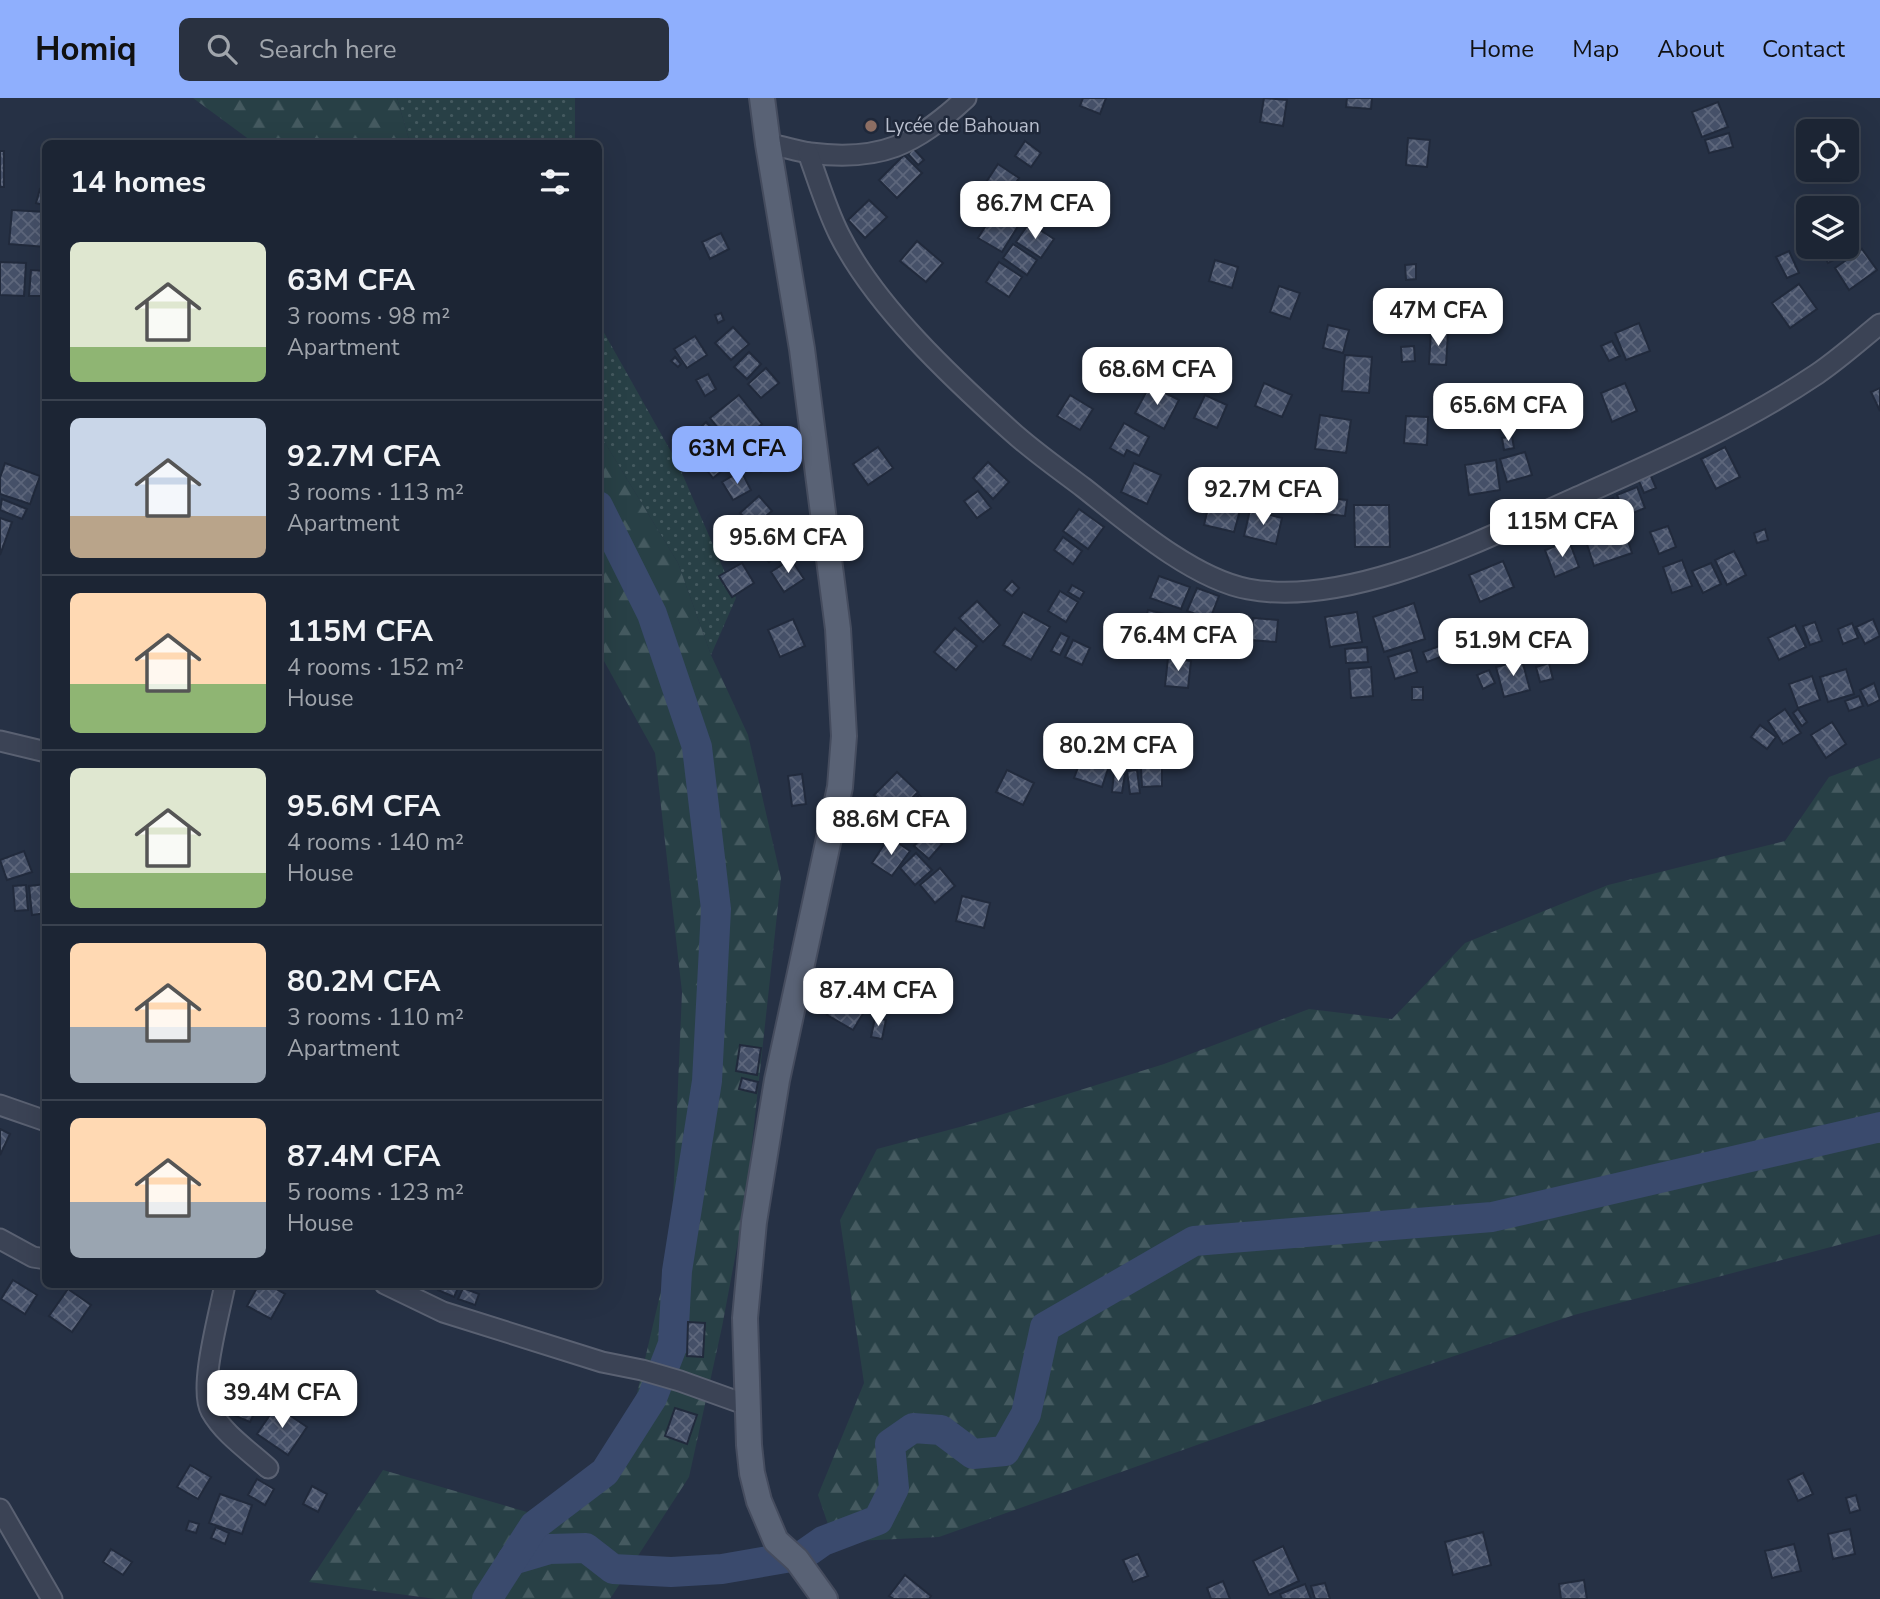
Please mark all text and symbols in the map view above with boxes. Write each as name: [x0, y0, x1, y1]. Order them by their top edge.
search box: [179, 18, 669, 81]
text: Homiq: [35, 27, 137, 72]
icon: search: [203, 30, 241, 68]
text: Search here: [259, 32, 397, 67]
text: Home: [1469, 33, 1534, 65]
text: Map: [1572, 33, 1619, 65]
text: About: [1657, 33, 1724, 65]
text: Contact: [1762, 33, 1845, 65]
place label: Lycée de Bahouan: [885, 113, 1040, 139]
marker: Lycée de Bahouan: [863, 118, 879, 134]
map controls: [1796, 119, 1859, 259]
button: locate: [1796, 119, 1859, 182]
text: 14 homes: [70, 162, 206, 203]
icon: filters: [536, 163, 574, 201]
pin: 86.7M CFA: [955, 181, 1115, 241]
text: 86.7M CFA: [976, 188, 1094, 219]
button: layers: [1796, 196, 1859, 259]
text: 63M CFA: [287, 260, 415, 301]
icon: home: [126, 270, 210, 354]
pin: 47M CFA: [1373, 288, 1503, 348]
text: 47M CFA: [1389, 295, 1487, 326]
text: 3 rooms · 98 m²: [287, 301, 450, 332]
text: Apartment: [287, 332, 399, 363]
pin: 68.6M CFA: [1077, 348, 1237, 407]
text: 68.6M CFA: [1098, 354, 1216, 385]
pin: 65.6M CFA: [1428, 384, 1588, 443]
text: 65.6M CFA: [1449, 390, 1567, 421]
pin: 63M CFA: [672, 426, 802, 486]
text: 63M CFA: [688, 433, 786, 464]
text: 92.7M CFA: [287, 436, 440, 477]
icon: home: [126, 446, 210, 530]
pin: 92.7M CFA: [1183, 468, 1343, 527]
text: 92.7M CFA: [1204, 474, 1322, 505]
text: 3 rooms · 113 m²: [287, 477, 464, 508]
pin: 115M CFA: [1490, 500, 1634, 559]
text: 115M CFA: [1506, 506, 1618, 537]
text: Apartment: [287, 508, 399, 539]
pin: 95.6M CFA: [708, 516, 868, 575]
text: 95.6M CFA: [729, 522, 847, 553]
text: 115M CFA: [287, 611, 433, 652]
pin: 76.4M CFA: [1098, 614, 1258, 673]
pin: 51.9M CFA: [1433, 618, 1593, 678]
text: 76.4M CFA: [1119, 620, 1237, 651]
icon: home: [126, 621, 210, 705]
text: 51.9M CFA: [1454, 625, 1572, 656]
text: 4 rooms · 152 m²: [287, 652, 464, 683]
text: House: [287, 683, 354, 714]
pin: 80.2M CFA: [1038, 724, 1198, 783]
text: 80.2M CFA: [1059, 730, 1177, 761]
text: 95.6M CFA: [287, 786, 440, 827]
icon: home: [126, 796, 210, 880]
pin: 88.6M CFA: [811, 798, 971, 857]
text: 88.6M CFA: [832, 804, 950, 835]
text: 4 rooms · 140 m²: [287, 827, 464, 858]
text: House: [287, 858, 354, 889]
text: 80.2M CFA: [287, 961, 440, 1002]
pin: 87.4M CFA: [798, 968, 958, 1028]
icon: home: [126, 971, 210, 1055]
text: 87.4M CFA: [819, 975, 937, 1006]
text: 3 rooms · 110 m²: [287, 1002, 464, 1033]
text: Apartment: [287, 1033, 399, 1064]
text: 87.4M CFA: [287, 1136, 440, 1177]
icon: home: [126, 1146, 210, 1230]
text: 5 rooms · 123 m²: [287, 1177, 464, 1208]
text: House: [287, 1208, 354, 1239]
pin: 39.4M CFA: [202, 1370, 362, 1430]
text: 39.4M CFA: [223, 1377, 341, 1408]

